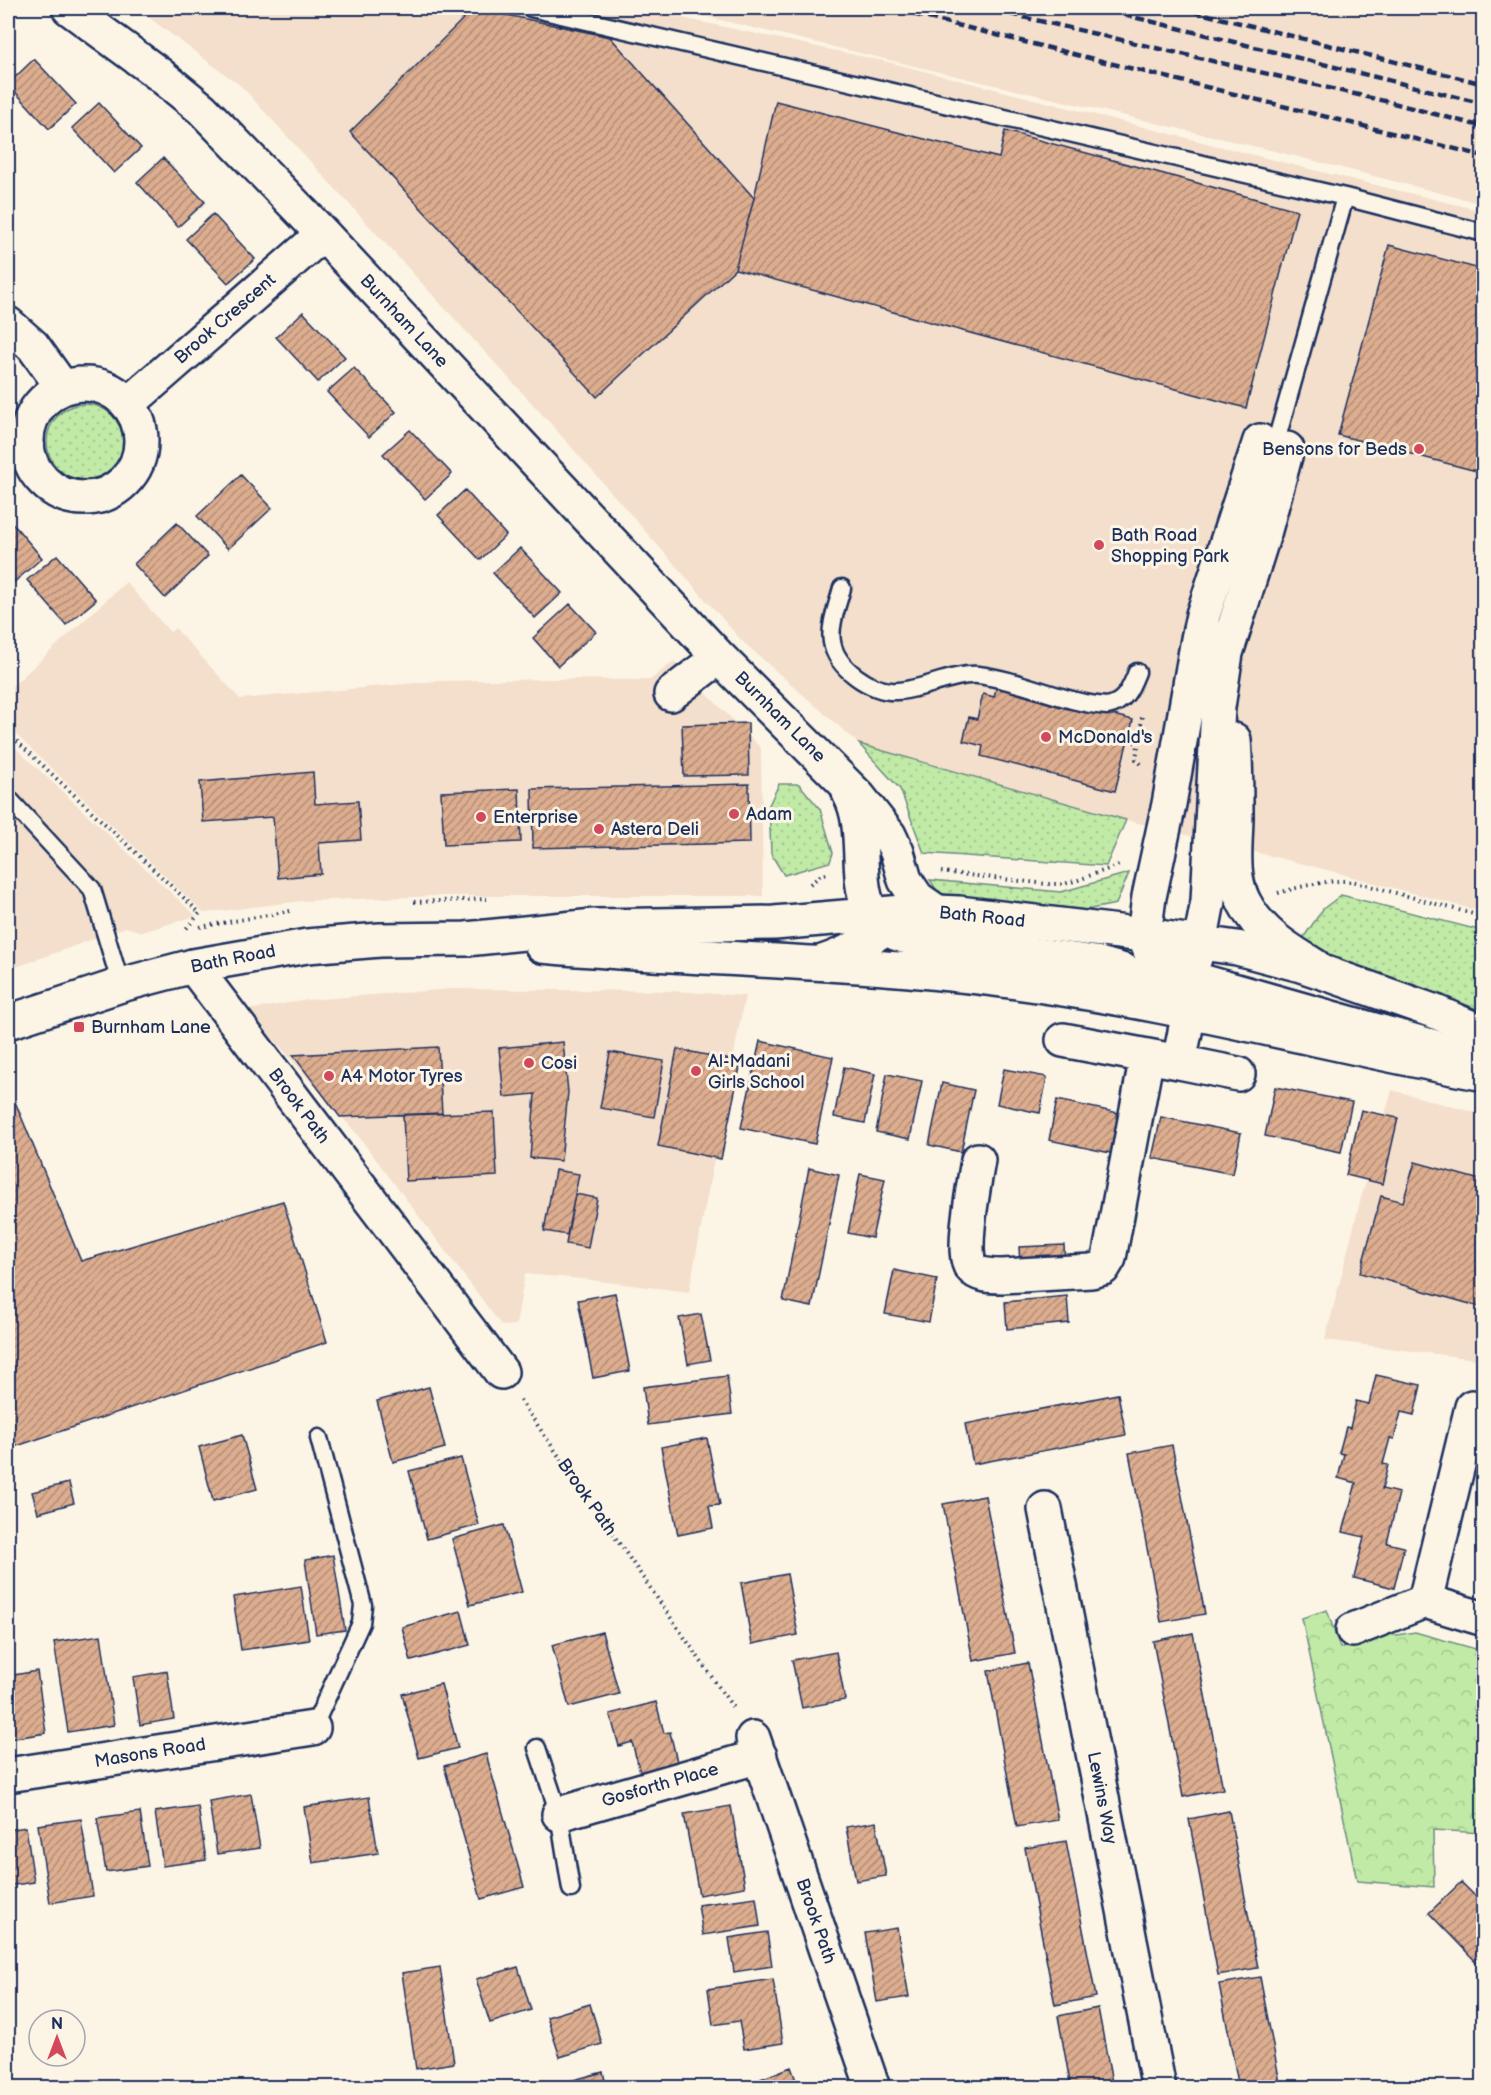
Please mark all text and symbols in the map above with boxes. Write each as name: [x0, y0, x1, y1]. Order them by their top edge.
street label: Brook Crescent: [170, 269, 280, 369]
street label: Burnham Lane: [355, 270, 453, 372]
place label: Bensons for Beds: [1262, 439, 1407, 460]
marker: Bensons for Beds: [1412, 442, 1426, 456]
place label: Bath Road Shopping Park: [1111, 525, 1229, 567]
marker: Bath Road Shopping Park: [1092, 538, 1106, 552]
street label: Burnham Lane: [730, 667, 830, 767]
place label: McDonald's: [1058, 727, 1153, 748]
marker: McDonald's: [1039, 730, 1053, 744]
place label: Adam: [746, 804, 792, 825]
place label: Enterprise: [493, 807, 578, 828]
marker: Adam: [727, 807, 741, 821]
marker: Enterprise: [474, 810, 488, 824]
place label: Astera Deli: [611, 819, 699, 840]
marker: Astera Deli: [592, 822, 606, 836]
street label: Bath Road: [938, 902, 1026, 932]
street label: Bath Road: [189, 940, 277, 978]
place label: Burnham Lane: [91, 1017, 211, 1038]
marker: Burnham Lane: [72, 1020, 86, 1034]
place label: Al-Madani Girls School: [708, 1051, 805, 1093]
place label: Cosi: [541, 1053, 577, 1074]
marker: Cosi: [522, 1056, 536, 1070]
street label: Brook Path: [264, 1064, 334, 1148]
marker: Al-Madani Girls School: [689, 1064, 703, 1078]
place label: A4 Motor Tyres: [341, 1066, 463, 1087]
marker: A4 Motor Tyres: [322, 1069, 336, 1083]
street label: Brook Path: [553, 1455, 621, 1539]
street label: Masons Road: [93, 1734, 207, 1772]
street label: Lewins Way: [1083, 1750, 1121, 1847]
street label: Gosforth Place: [599, 1758, 721, 1812]
street label: Brook Path: [792, 1876, 840, 1966]
north arrow: [27, 2008, 87, 2068]
text: N: [51, 2015, 63, 2034]

